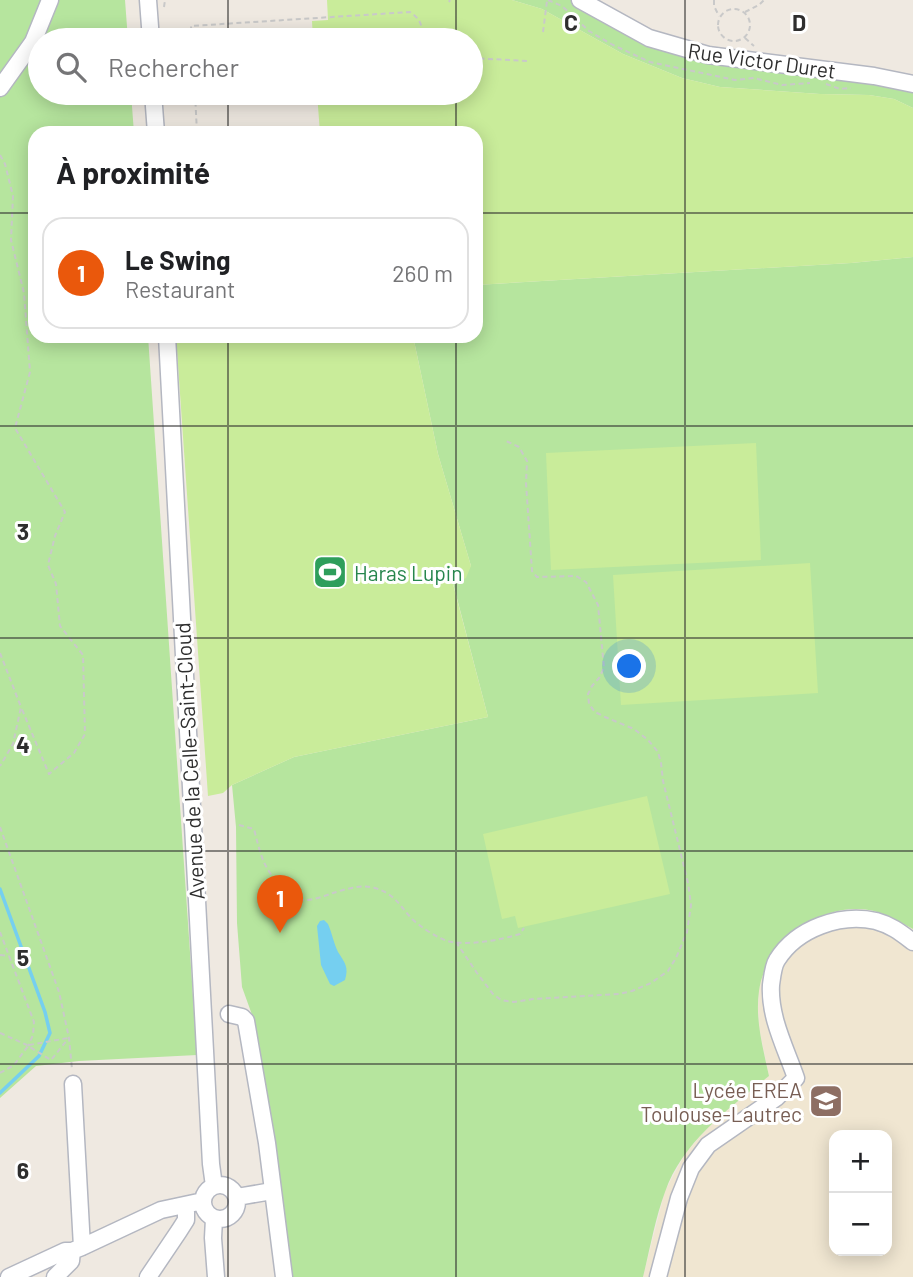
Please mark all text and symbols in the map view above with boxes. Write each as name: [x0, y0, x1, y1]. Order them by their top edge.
text: C: [564, 8, 578, 36]
text: D: [792, 8, 806, 36]
search box: [28, 28, 483, 105]
street label: Rue Victor Duret: [687, 37, 837, 83]
icon: search: [52, 48, 90, 86]
text: Rechercher: [108, 51, 239, 82]
text: À proximité: [56, 154, 210, 190]
text: Le Swing: [125, 244, 230, 275]
text: 1: [77, 259, 85, 287]
text: 260 m: [392, 259, 453, 287]
text: Restaurant: [125, 275, 235, 303]
text: 3: [17, 517, 29, 545]
sports icon: Haras Lupin: [311, 553, 349, 591]
place label: Haras Lupin: [354, 560, 463, 585]
street label: Avenue de la Celle-Saint-Cloud: [169, 622, 209, 900]
your location: [612, 649, 646, 683]
text: 4: [16, 730, 30, 758]
pin: 1: [257, 875, 303, 933]
text: 5: [17, 943, 29, 971]
place label: Lycée EREA Toulouse-Lautrec: [641, 1077, 802, 1126]
school or university icon: Lycée EREA Toulouse-Lautrec: [807, 1082, 845, 1120]
map controls: [829, 1130, 892, 1256]
button: +: [829, 1130, 892, 1193]
text: 6: [17, 1156, 29, 1184]
button: −: [829, 1193, 892, 1256]

